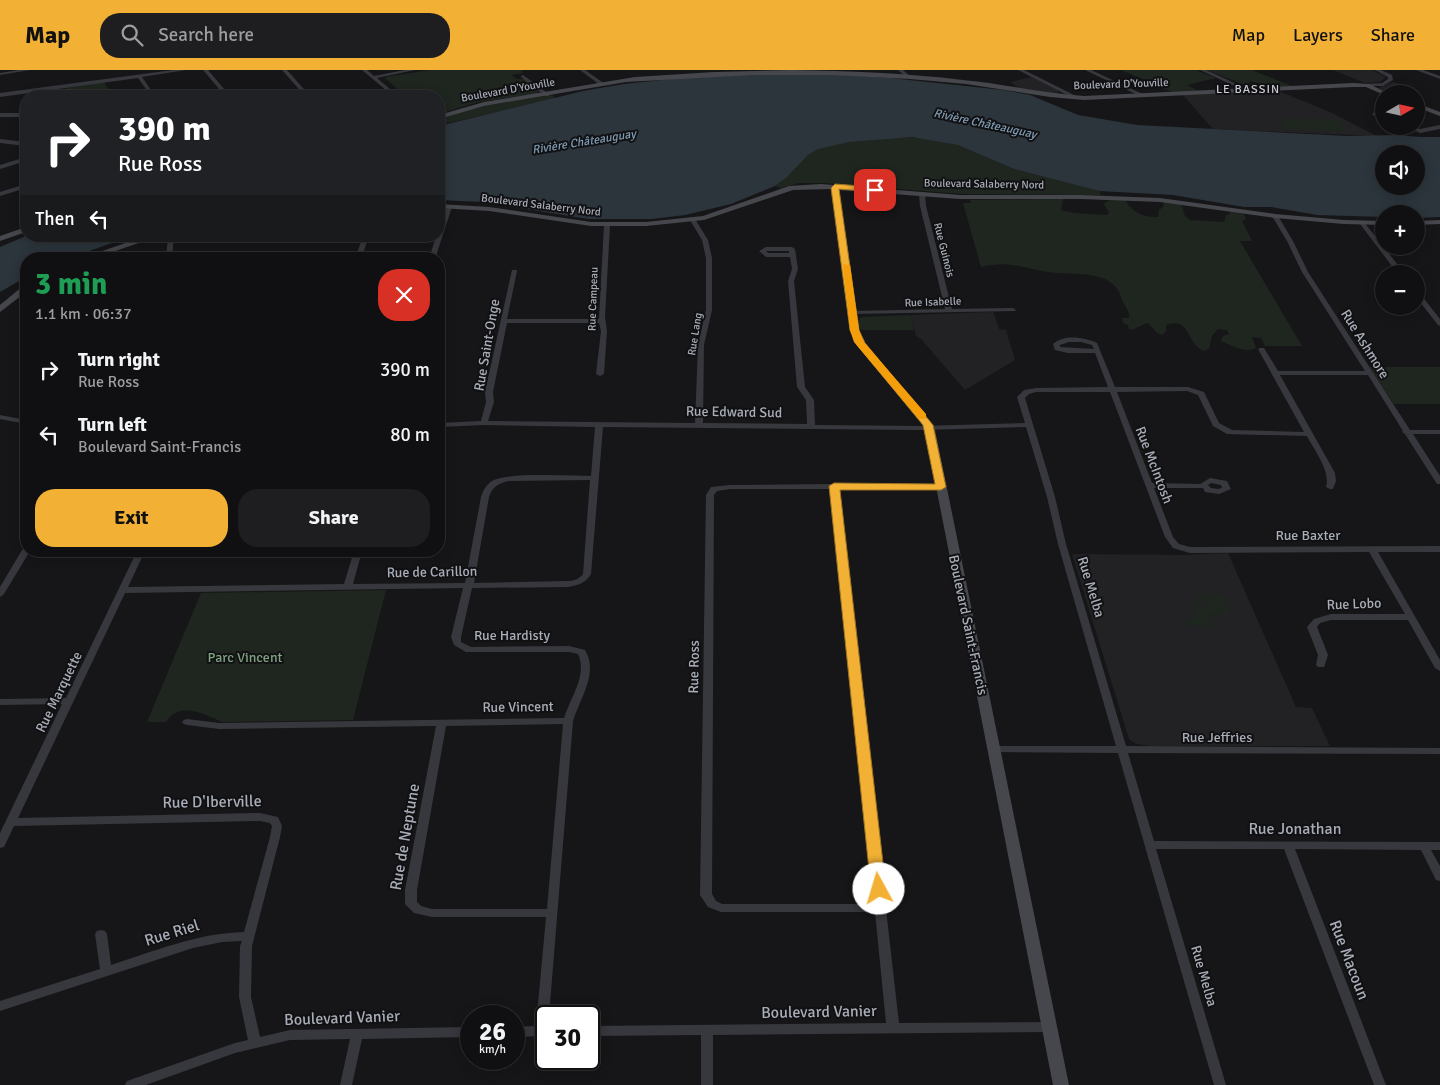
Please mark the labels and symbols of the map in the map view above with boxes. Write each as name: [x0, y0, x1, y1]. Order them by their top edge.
street label: Boulevard D'Youville: [460, 75, 556, 105]
street label: Boulevard D'Youville: [1073, 76, 1169, 92]
district label: LE BASSIN: [1216, 82, 1280, 97]
north arrow: [1375, 85, 1425, 135]
water label: Rivière Châteauguay: [932, 106, 1039, 143]
water label: Rivière Châteauguay: [531, 126, 638, 158]
pin: [854, 169, 896, 211]
street label: Boulevard Salaberry Nord: [924, 176, 1044, 192]
street label: Boulevard Salaberry Nord: [480, 191, 602, 219]
street label: Rue Guinois: [931, 221, 957, 279]
street label: Rue Campeau: [585, 267, 601, 331]
street label: Rue Isabelle: [904, 295, 962, 309]
street label: Rue Saint-Onge: [471, 298, 503, 392]
street label: Rue Ashmore: [1337, 306, 1393, 382]
street label: Rue Lang: [685, 311, 705, 356]
street label: Rue Edward Sud: [686, 403, 782, 421]
street label: Rue McIntosh: [1132, 424, 1176, 506]
street label: Rue Baxter: [1276, 527, 1341, 544]
street label: Boulevard Saint-Francis: [945, 553, 991, 697]
street label: Rue Melba: [1074, 555, 1108, 619]
street label: Rue de Carillon: [386, 563, 478, 581]
street label: Rue Lobo: [1326, 595, 1382, 613]
street label: Rue Hardisty: [474, 627, 551, 644]
street label: Rue Ross: [685, 640, 703, 694]
street label: Rue Marquette: [32, 649, 86, 735]
park label: Parc Vincent: [208, 649, 283, 666]
street label: Rue Vincent: [482, 698, 554, 716]
street label: Rue Jeffries: [1182, 729, 1252, 746]
street label: Rue de Neptune: [386, 782, 424, 892]
street label: Rue D'Iberville: [162, 791, 262, 813]
street label: Rue Jonathan: [1249, 819, 1341, 839]
position arrow: [852, 862, 904, 914]
street label: Rue Riel: [142, 915, 202, 951]
street label: Rue Macoun: [1325, 917, 1373, 1003]
street label: Rue Melba: [1187, 944, 1221, 1008]
street label: Boulevard Vanier: [761, 1001, 877, 1023]
speed limit sign: 30: [535, 1005, 600, 1070]
street label: Boulevard Vanier: [284, 1006, 400, 1030]

